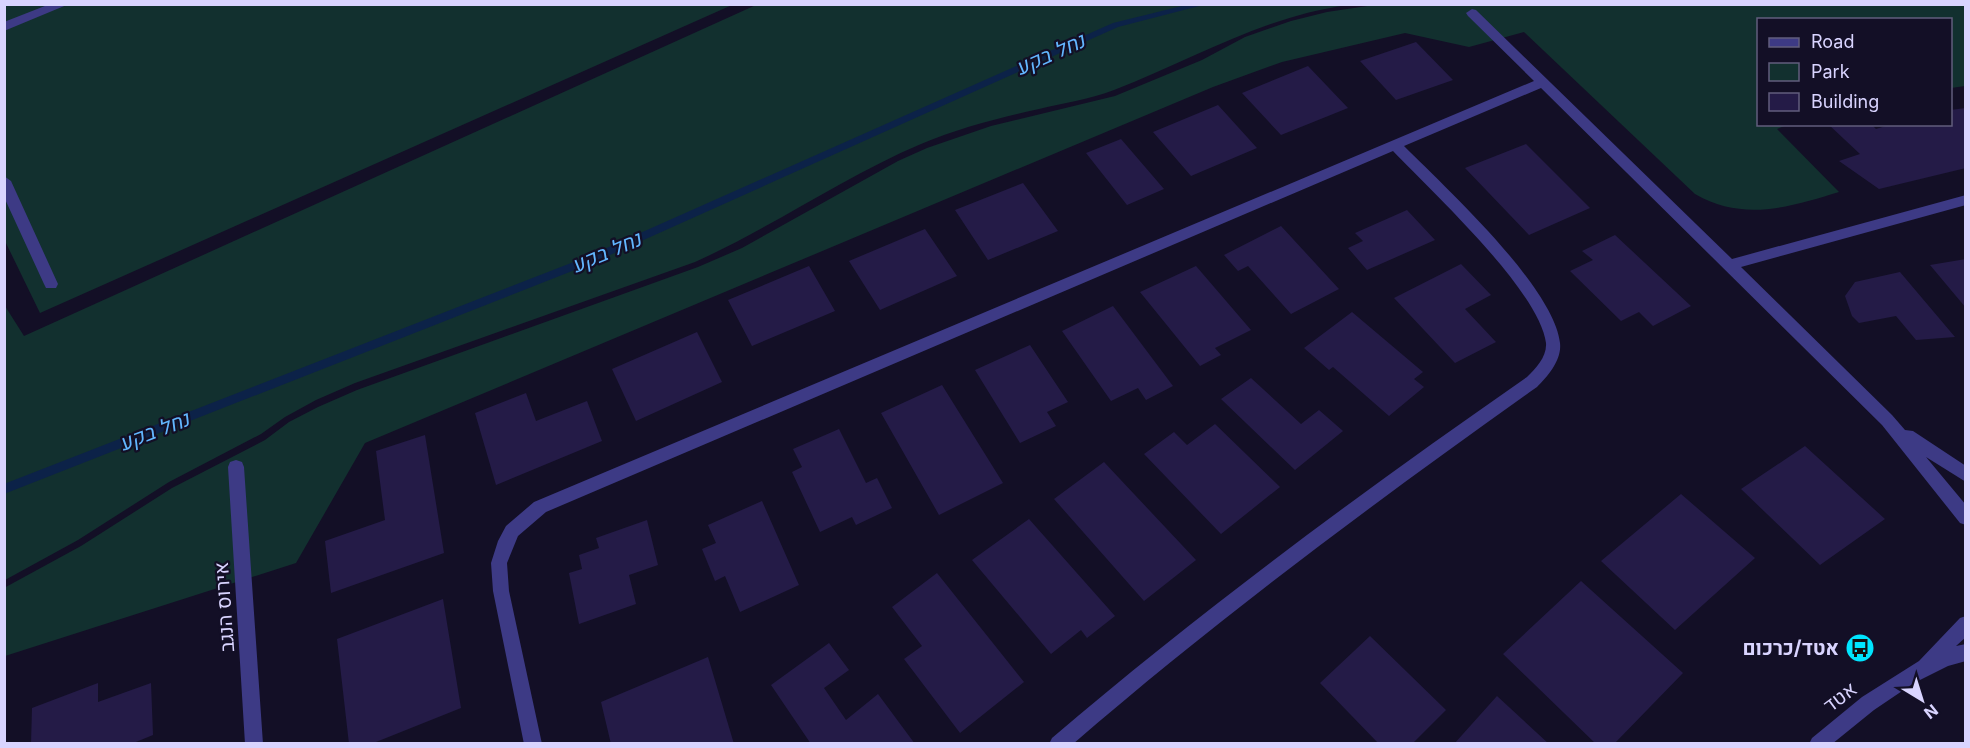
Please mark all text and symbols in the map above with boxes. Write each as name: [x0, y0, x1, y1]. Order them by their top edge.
legend: [1757, 18, 1952, 126]
water label: נחל בקע: [1011, 27, 1090, 80]
text: Road: [1811, 31, 1854, 52]
text: Park: [1811, 61, 1850, 82]
text: Building: [1811, 91, 1879, 112]
water label: נחל בקע: [567, 226, 646, 278]
water label: נחל בקע: [115, 406, 194, 456]
street label: אירוס הנגב: [209, 561, 239, 653]
bus stop icon: אטד/כרכום: [1844, 632, 1876, 664]
place label: אטד/כרכום: [1742, 636, 1839, 660]
north arrow: [1892, 670, 1952, 730]
street label: אטד: [1819, 677, 1861, 717]
text: N: [1920, 700, 1942, 723]

